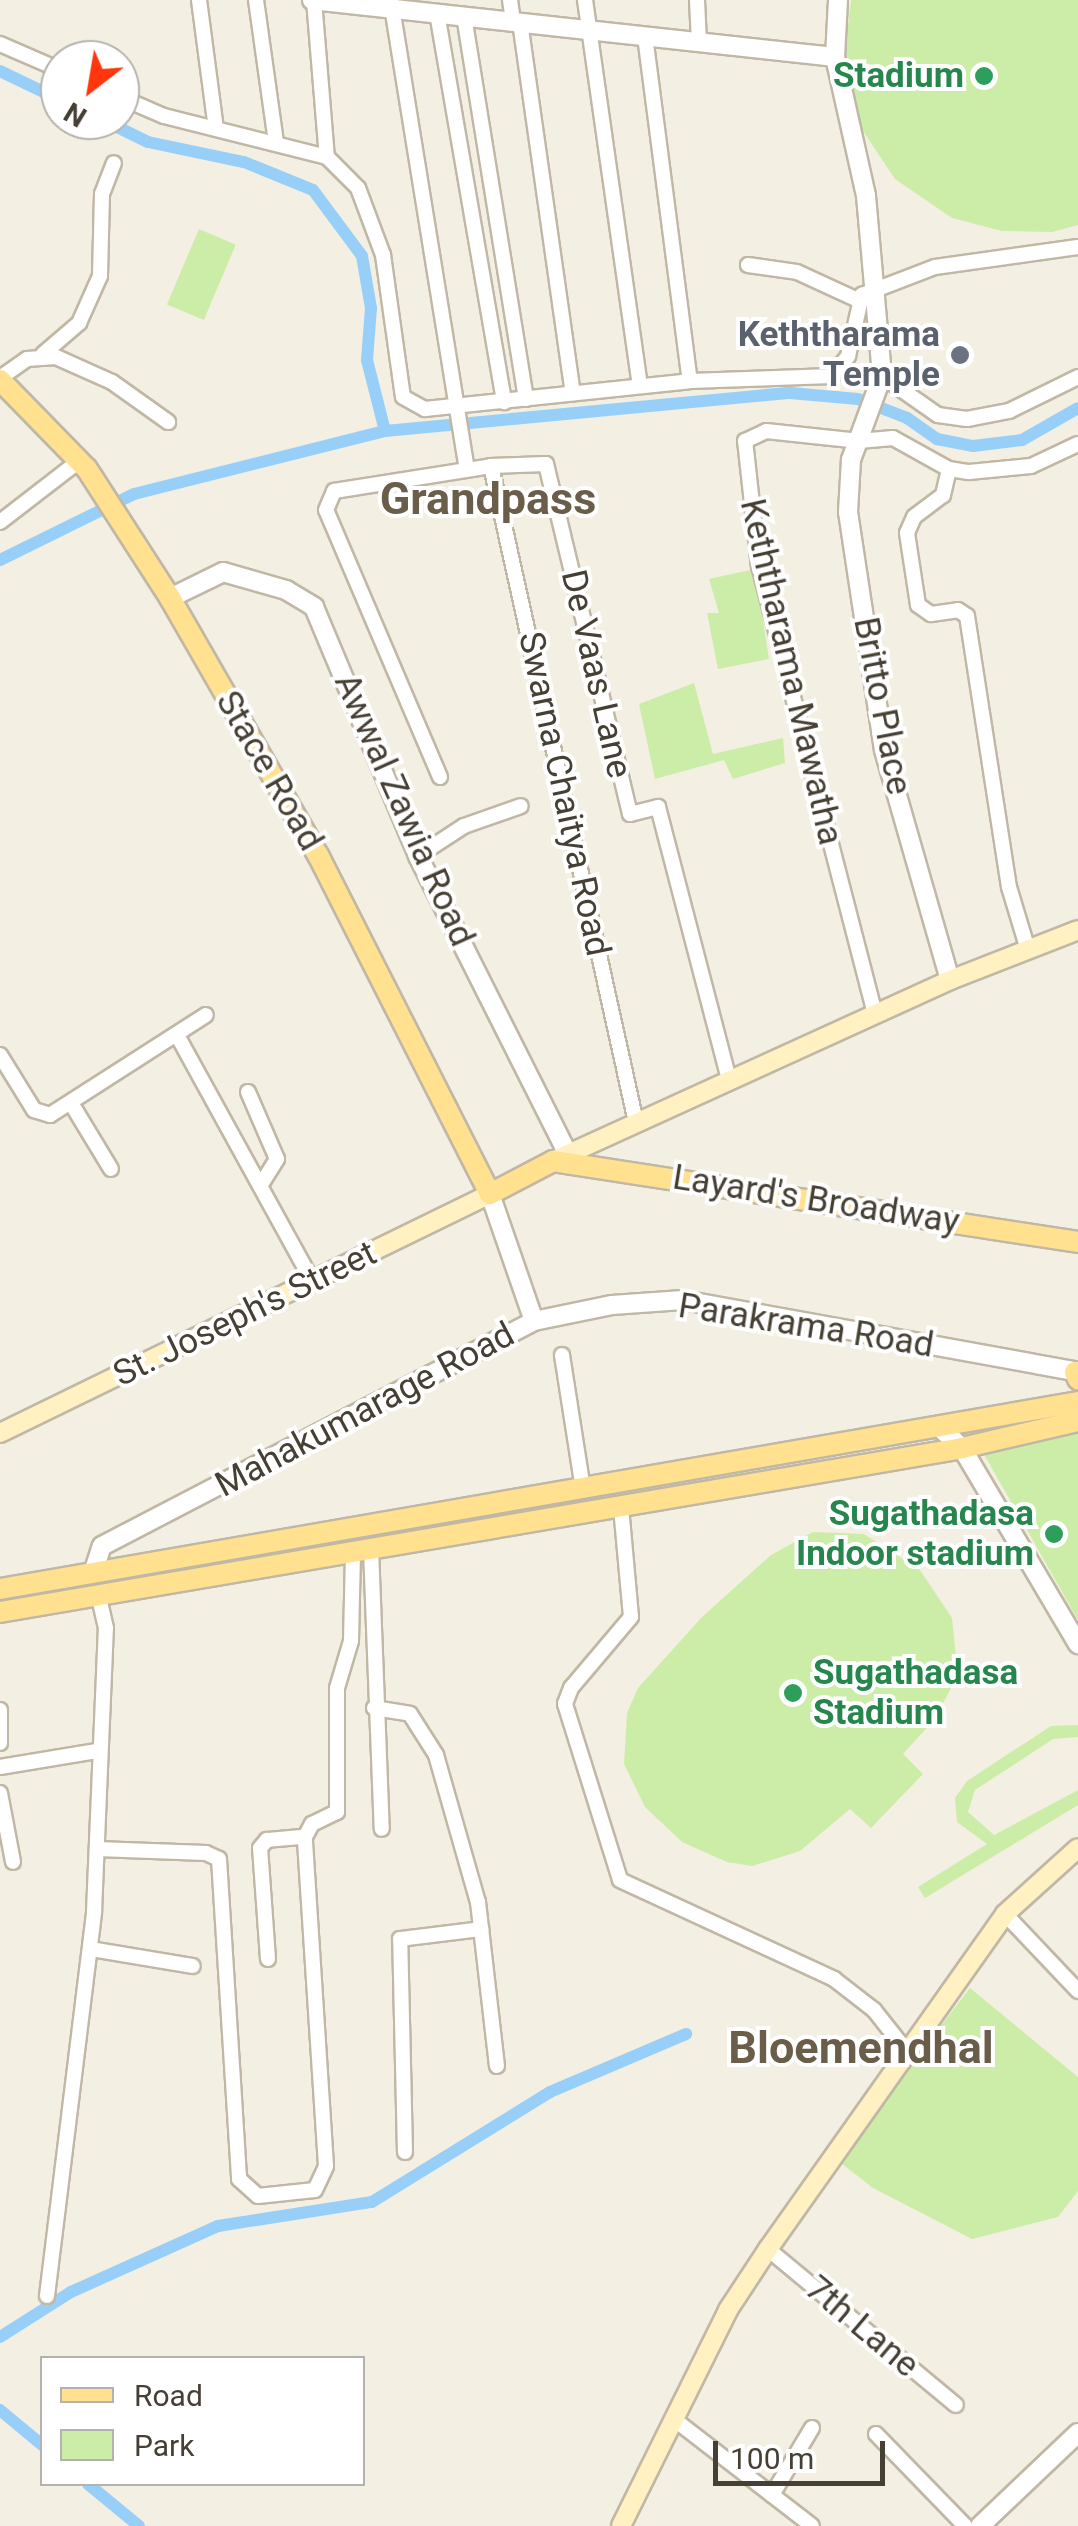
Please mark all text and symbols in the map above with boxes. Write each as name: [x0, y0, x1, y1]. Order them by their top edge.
north arrow: [40, 40, 140, 140]
place label: Stadium: [833, 55, 964, 97]
marker: Stadium: [973, 65, 995, 87]
text: N: [58, 95, 92, 134]
place label: Keththarama Temple: [738, 314, 940, 396]
marker: Keththarama Temple: [949, 344, 971, 366]
district label: Grandpass: [380, 472, 596, 526]
street label: Keththarama Mawatha: [731, 495, 851, 849]
street label: De Vaas Lane: [552, 566, 640, 782]
street label: Britto Place: [844, 614, 920, 798]
street label: Swarna Chaitya Road: [509, 628, 619, 960]
street label: Awwal Zawia Road: [325, 667, 483, 953]
street label: Stace Road: [207, 684, 331, 858]
street label: Layard's Broadway: [670, 1157, 962, 1243]
street label: St. Joseph's Street: [107, 1232, 383, 1396]
street label: Parakrama Road: [675, 1285, 937, 1367]
street label: Mahakumarage Road: [209, 1314, 521, 1506]
place label: Sugathadasa Indoor stadium: [796, 1493, 1034, 1575]
marker: Sugathadasa Indoor stadium: [1043, 1523, 1065, 1545]
place label: Sugathadasa Stadium: [813, 1652, 1018, 1734]
marker: Sugathadasa Stadium: [782, 1682, 804, 1704]
district label: Bloemendhal: [728, 2021, 994, 2075]
street label: 7th Lane: [797, 2268, 927, 2386]
legend: [40, 2356, 365, 2486]
text: Road: [134, 2378, 203, 2413]
scale bar: [718, 2421, 890, 2483]
text: Park: [134, 2428, 194, 2463]
text: 100 m: [730, 2441, 814, 2476]

